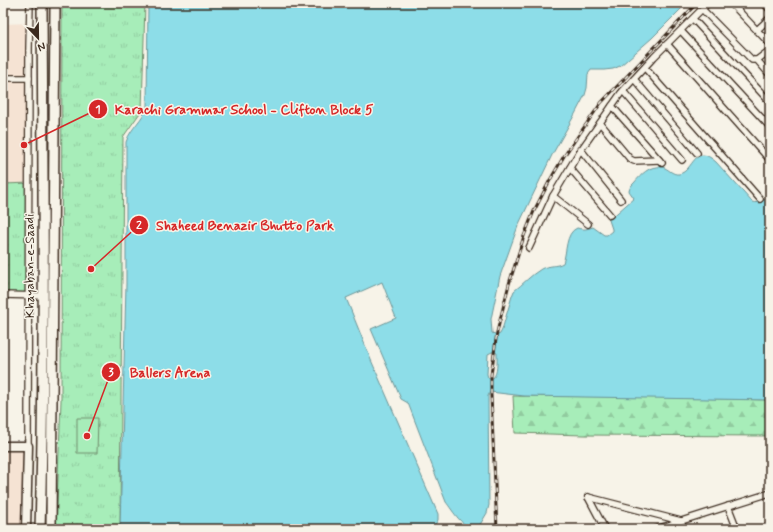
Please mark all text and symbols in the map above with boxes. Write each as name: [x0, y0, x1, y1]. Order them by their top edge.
north arrow: [18, 18, 58, 58]
text: N: [35, 38, 47, 54]
callout: Karachi Grammar School - Clifton Block 5: [88, 96, 381, 122]
text: Karachi Grammar School - Clifton Block 5: [115, 101, 374, 119]
text: 1: [95, 102, 101, 118]
callout: Shaheed Benazir Bhutto Park: [129, 212, 341, 238]
street label: Khayaban-e-Saadi: [22, 214, 39, 318]
text: Shaheed Benazir Bhutto Park: [156, 217, 334, 235]
text: 2: [136, 218, 142, 234]
callout: Ballers Arena: [101, 359, 219, 385]
text: Ballers Arena: [130, 364, 210, 382]
text: 3: [108, 365, 114, 381]

